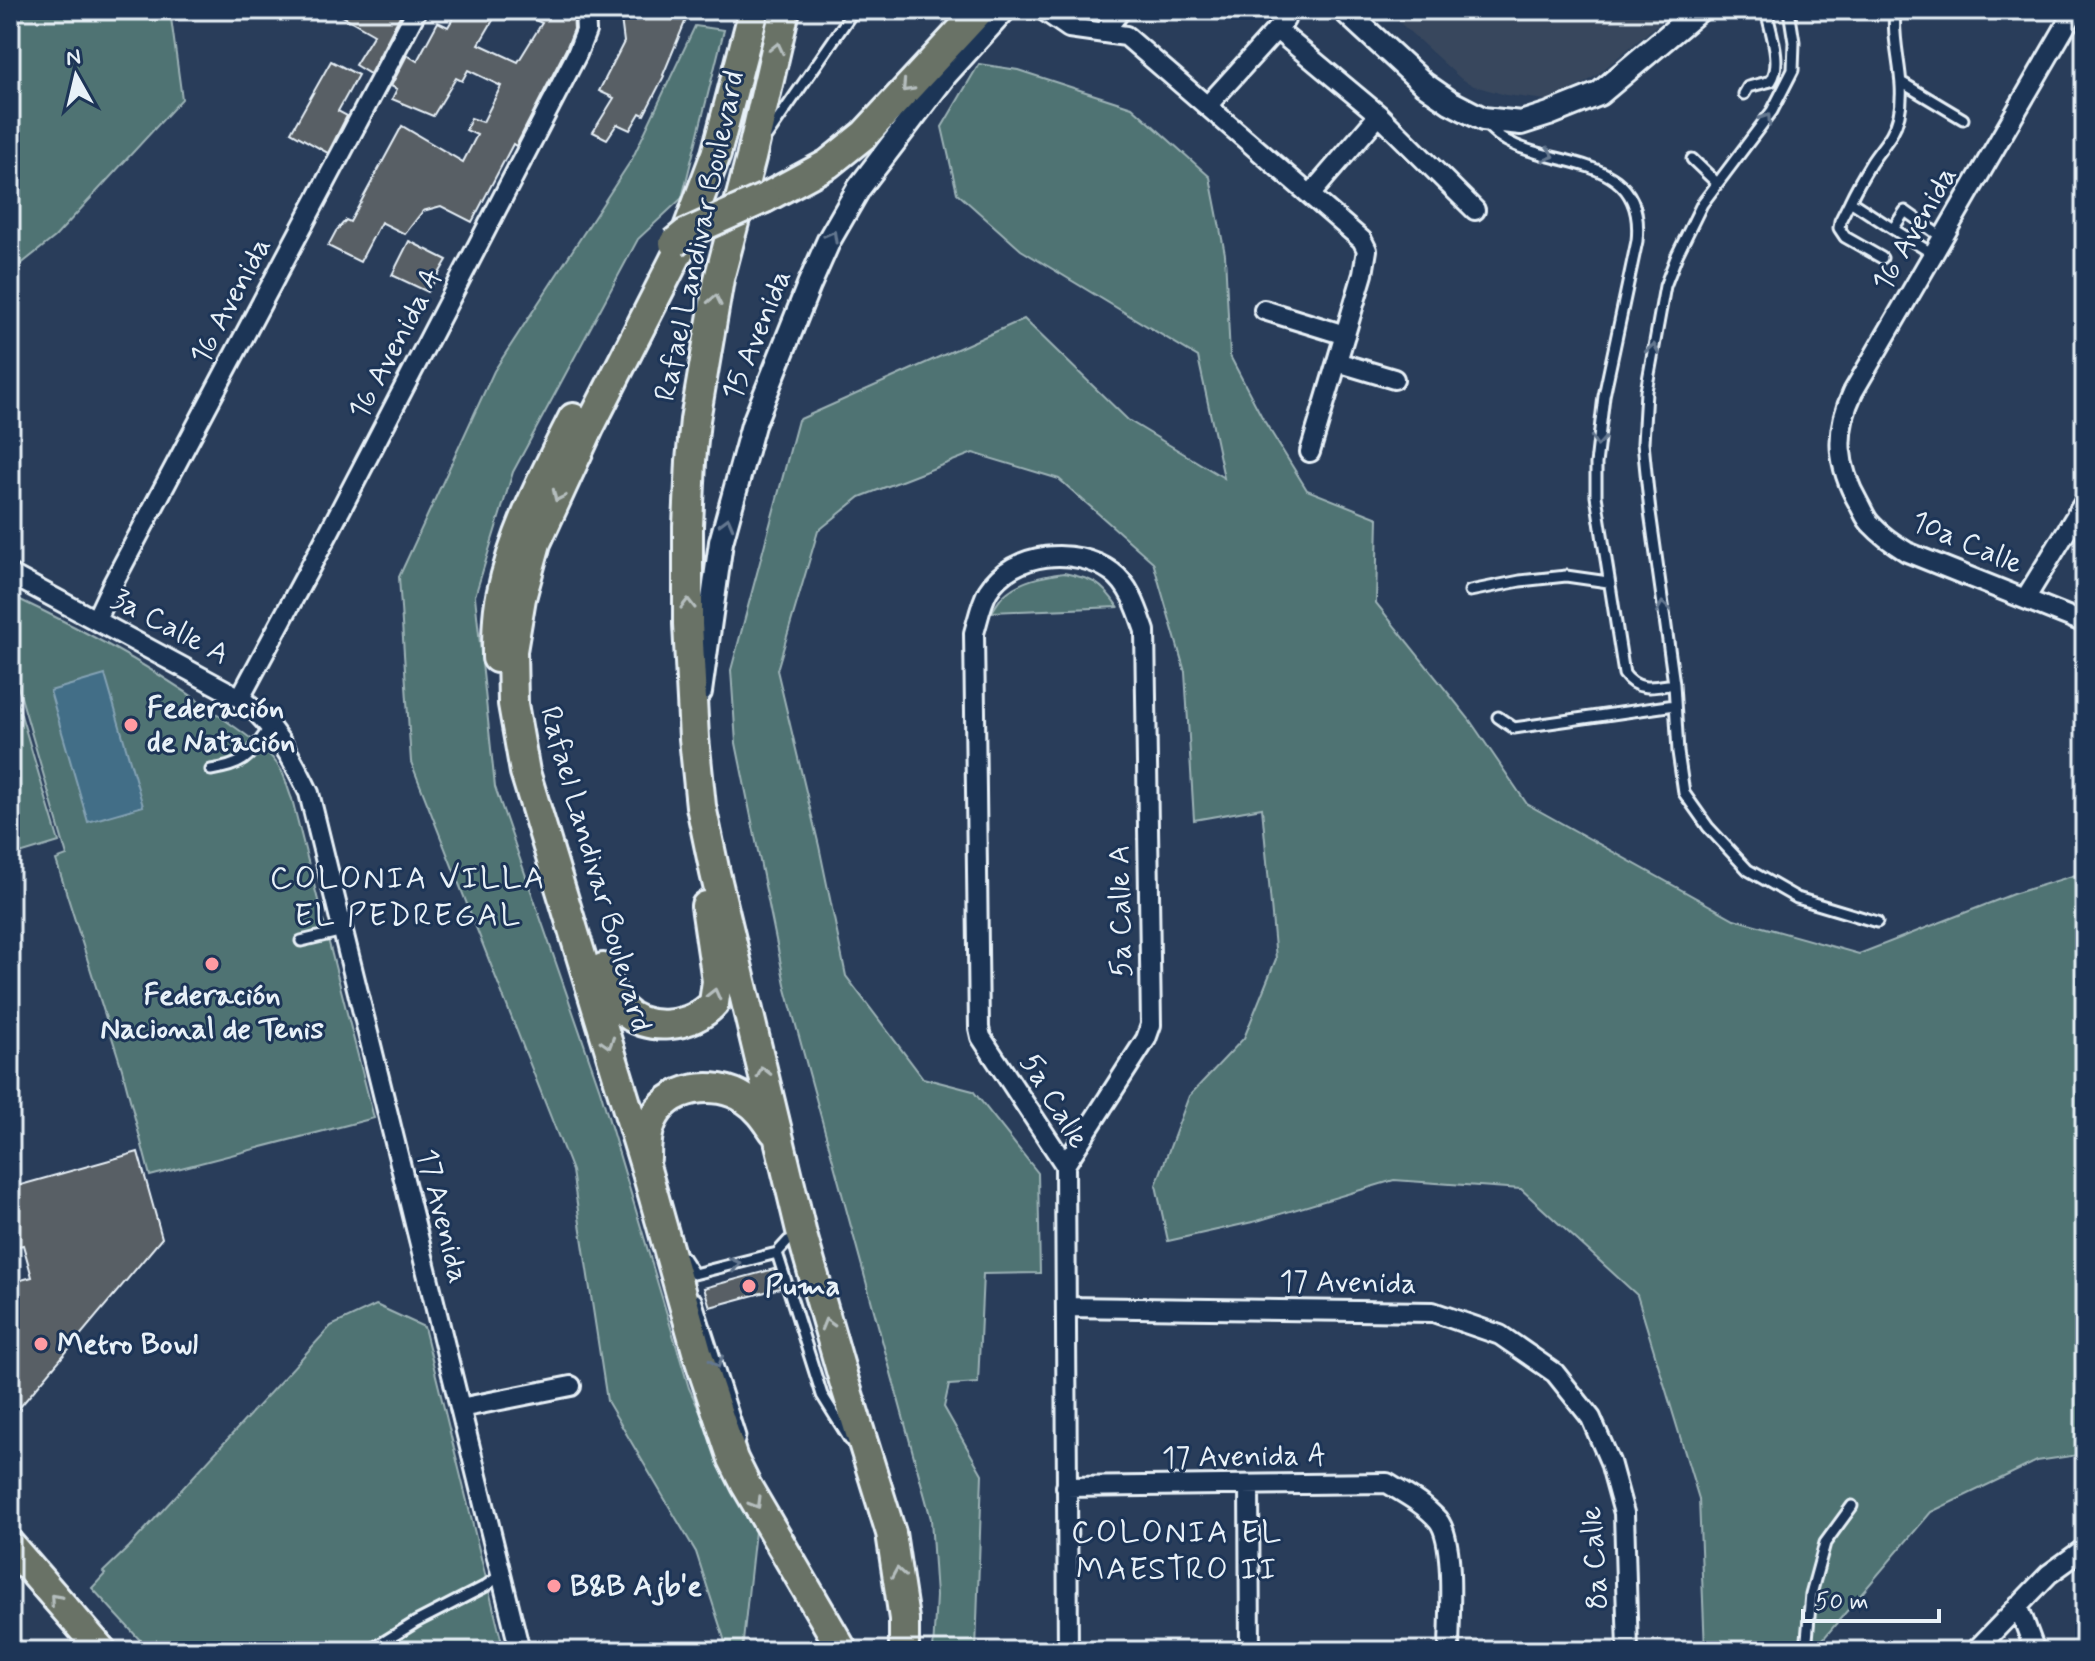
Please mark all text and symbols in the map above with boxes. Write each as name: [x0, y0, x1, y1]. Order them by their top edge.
north arrow: [36, 36, 116, 116]
one-way arrow: [767, 41, 784, 55]
text: N: [64, 43, 83, 73]
street label: Rafael Landivar Boulevard: [646, 67, 754, 405]
one-way arrow: [903, 78, 917, 93]
one-way arrow: [1756, 114, 1771, 128]
one-way arrow: [1542, 146, 1555, 162]
street label: 16 Avenida: [1863, 159, 1967, 299]
one-way arrow: [822, 230, 838, 244]
street label: 16 Avenida: [181, 231, 281, 371]
street label: 16 Avenida A: [340, 262, 452, 426]
street label: 15 Avenida: [713, 264, 801, 406]
one-way arrow: [705, 293, 722, 307]
one-way arrow: [1643, 342, 1660, 356]
one-way arrow: [1590, 435, 1607, 448]
one-way arrow: [552, 487, 568, 502]
street label: 10a Calle: [1905, 502, 2029, 584]
one-way arrow: [717, 516, 734, 530]
street label: 3a Calle A: [104, 580, 236, 674]
one-way arrow: [679, 597, 697, 610]
one-way arrow: [1655, 600, 1672, 614]
place label: Federación de Natación: [147, 689, 295, 762]
street label: Rafael Landivar Boulevard: [530, 702, 660, 1036]
marker: Federación de Natación: [122, 716, 140, 734]
street label: 5a Calle A: [1100, 844, 1142, 978]
district label: COLONIA VILLA EL PEDREGAL: [270, 858, 546, 937]
marker: Federación Nacional de Tenis: [203, 955, 221, 973]
place label: Federación Nacional de Tenis: [100, 976, 324, 1049]
one-way arrow: [705, 988, 722, 1001]
one-way arrow: [599, 1035, 615, 1049]
street label: 5a Calle: [1010, 1046, 1098, 1156]
one-way arrow: [756, 1065, 773, 1079]
street label: 17 Avenida: [406, 1145, 478, 1287]
one-way arrow: [727, 1256, 741, 1273]
street label: 17 Avenida: [1279, 1262, 1417, 1304]
place label: Puma: [765, 1267, 840, 1306]
marker: Puma: [740, 1277, 758, 1295]
one-way arrow: [820, 1317, 836, 1331]
place label: Metro Bowl: [57, 1325, 198, 1364]
marker: Metro Bowl: [32, 1335, 50, 1353]
one-way arrow: [707, 1355, 723, 1369]
street label: 17 Avenida A: [1162, 1436, 1326, 1478]
one-way arrow: [746, 1494, 762, 1509]
street label: 8a Calle: [1572, 1505, 1618, 1611]
district label: COLONIA EL MAESTRO II: [1071, 1512, 1283, 1591]
place label: B&B Ajb'e: [570, 1567, 702, 1606]
one-way arrow: [890, 1567, 907, 1580]
scale bar: [1803, 1573, 1939, 1623]
marker: B&B Ajb'e: [545, 1577, 563, 1595]
text: 50 m: [1815, 1587, 1869, 1618]
one-way arrow: [50, 1593, 65, 1608]

